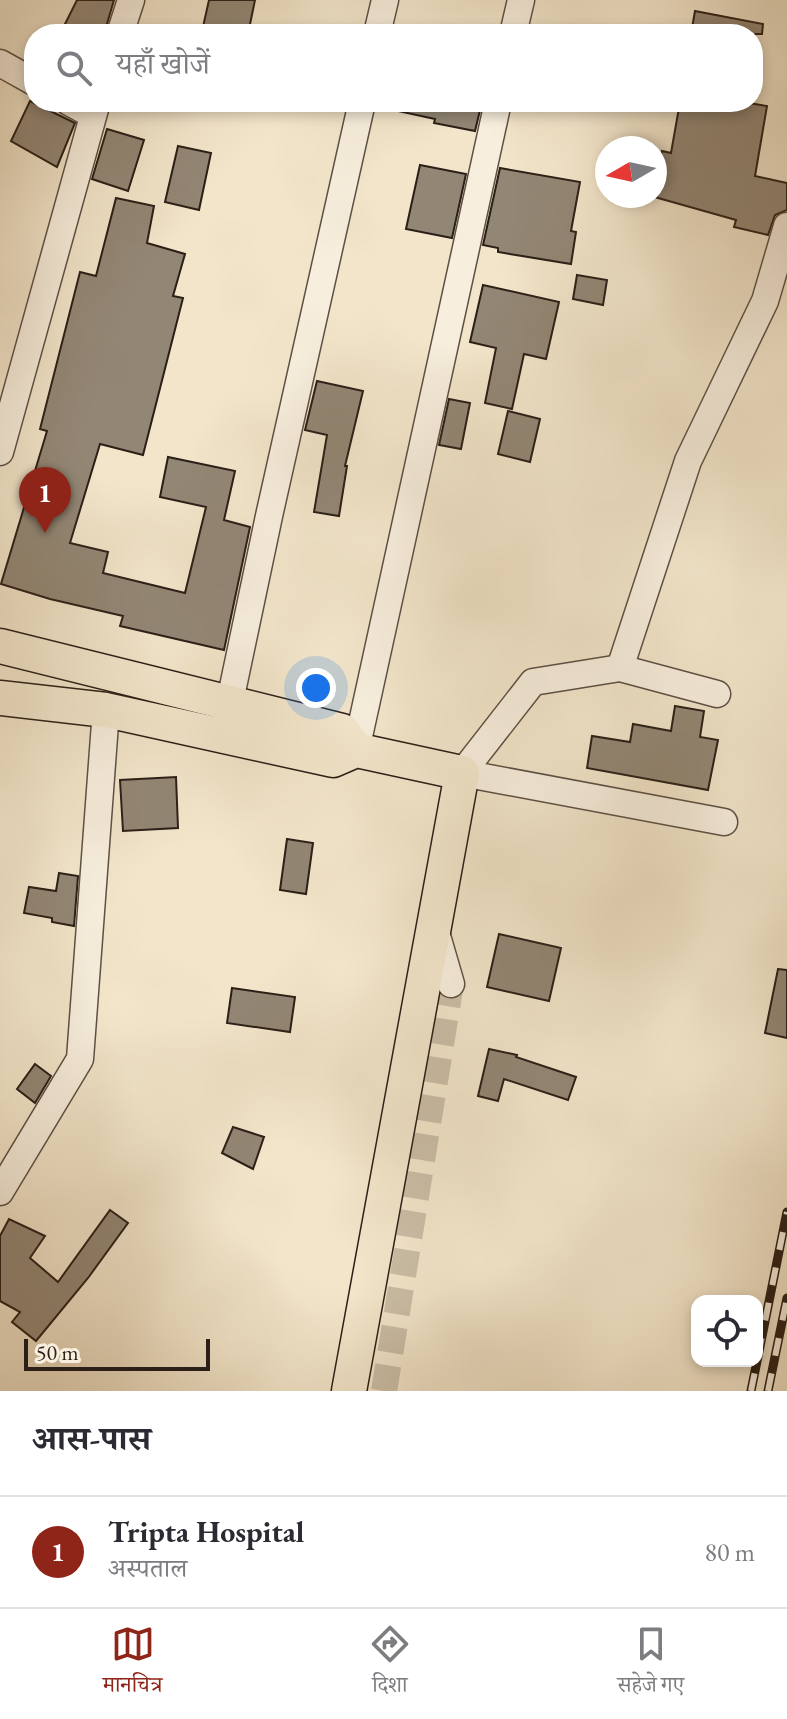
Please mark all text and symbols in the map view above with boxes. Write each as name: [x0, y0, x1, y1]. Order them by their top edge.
search box: [24, 24, 763, 112]
text: यहाँ खोजें: [116, 44, 210, 83]
icon: search: [52, 46, 96, 90]
north arrow: [595, 136, 667, 208]
pin: 1: [19, 467, 71, 533]
your location: [296, 668, 336, 708]
map controls: [691, 1295, 763, 1367]
button: locate: [691, 1295, 763, 1367]
scale bar: [24, 1335, 210, 1371]
text: 50 m: [36, 1338, 79, 1367]
text: आस-पास: [32, 1416, 151, 1460]
text: Tripta Hospital: [108, 1512, 304, 1551]
text: 1: [51, 1535, 65, 1569]
text: 80 m: [705, 1535, 755, 1569]
text: अस्पताल: [108, 1551, 187, 1585]
tab: मानचित्र: [103, 1622, 162, 1706]
tab: दिशा: [368, 1622, 412, 1706]
tab: सहेजे गए: [617, 1622, 684, 1706]

